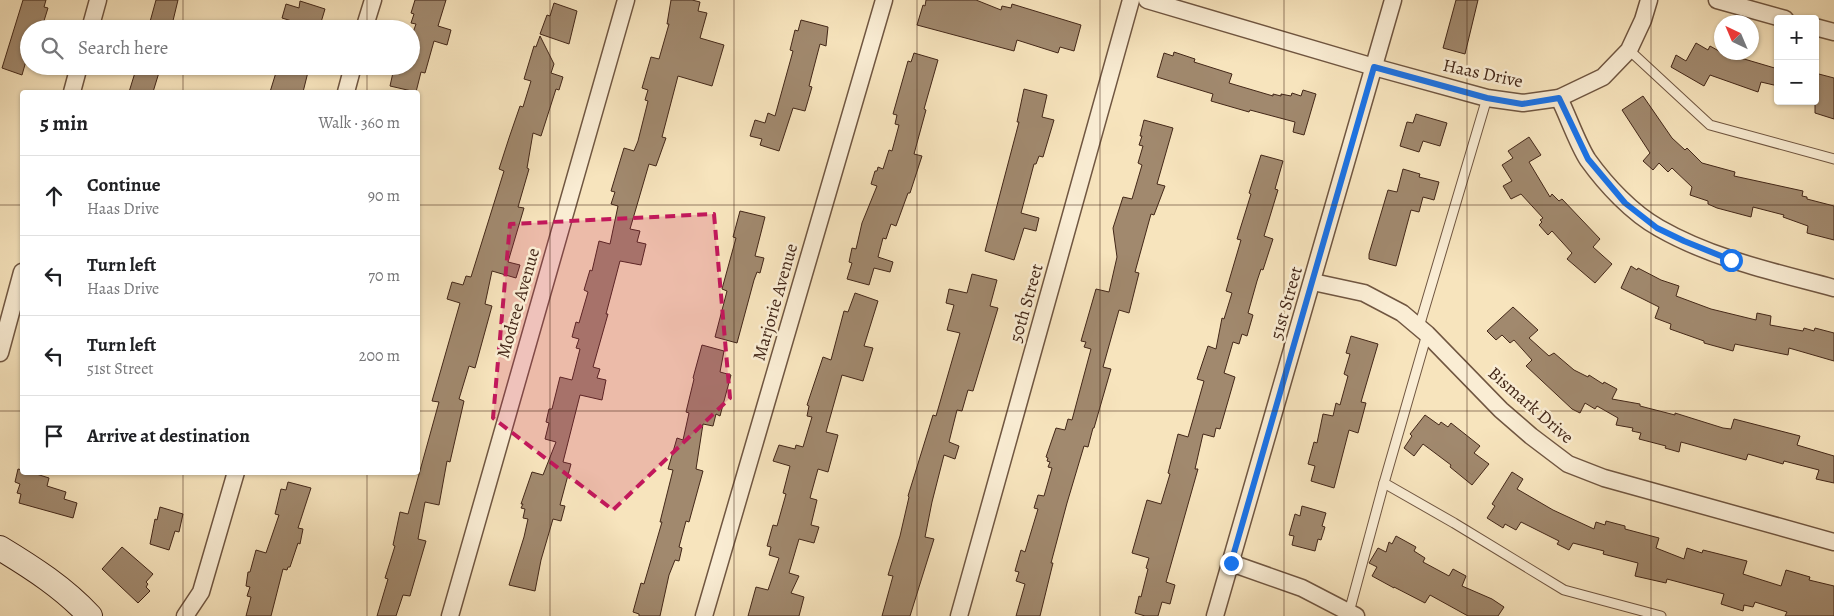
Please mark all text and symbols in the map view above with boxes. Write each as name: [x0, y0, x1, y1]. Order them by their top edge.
north arrow: [1714, 15, 1759, 60]
map controls: [1774, 15, 1819, 105]
button: +: [1774, 15, 1819, 60]
search box: [20, 20, 420, 75]
icon: search: [38, 34, 66, 62]
text: Search here: [78, 35, 168, 61]
street label: Haas Drive: [1441, 53, 1525, 93]
button: −: [1774, 60, 1819, 105]
text: 5 min: [40, 109, 88, 137]
text: Walk · 360 m: [318, 112, 400, 134]
text: Continue: [87, 172, 161, 198]
icon: ahead: [40, 182, 68, 210]
text: 90 m: [368, 185, 400, 207]
text: Haas Drive: [87, 198, 159, 220]
street label: Marjorie Avenue: [747, 241, 803, 363]
street label: Modree Avenue: [491, 245, 545, 361]
route start: [1720, 249, 1743, 272]
text: Turn left: [87, 252, 156, 278]
street label: 50th Street: [1003, 261, 1049, 345]
icon: left: [40, 262, 68, 290]
street label: 51st Street: [1264, 264, 1308, 342]
text: 70 m: [368, 265, 400, 287]
text: Haas Drive: [87, 278, 159, 300]
text: Turn left: [87, 332, 156, 358]
icon: left: [40, 342, 68, 370]
text: 200 m: [359, 345, 400, 367]
text: 51st Street: [87, 358, 154, 380]
street label: Bismark Drive: [1483, 361, 1579, 449]
icon: arrive: [40, 422, 68, 450]
text: Arrive at destination: [87, 423, 250, 449]
route end: [1220, 552, 1243, 575]

